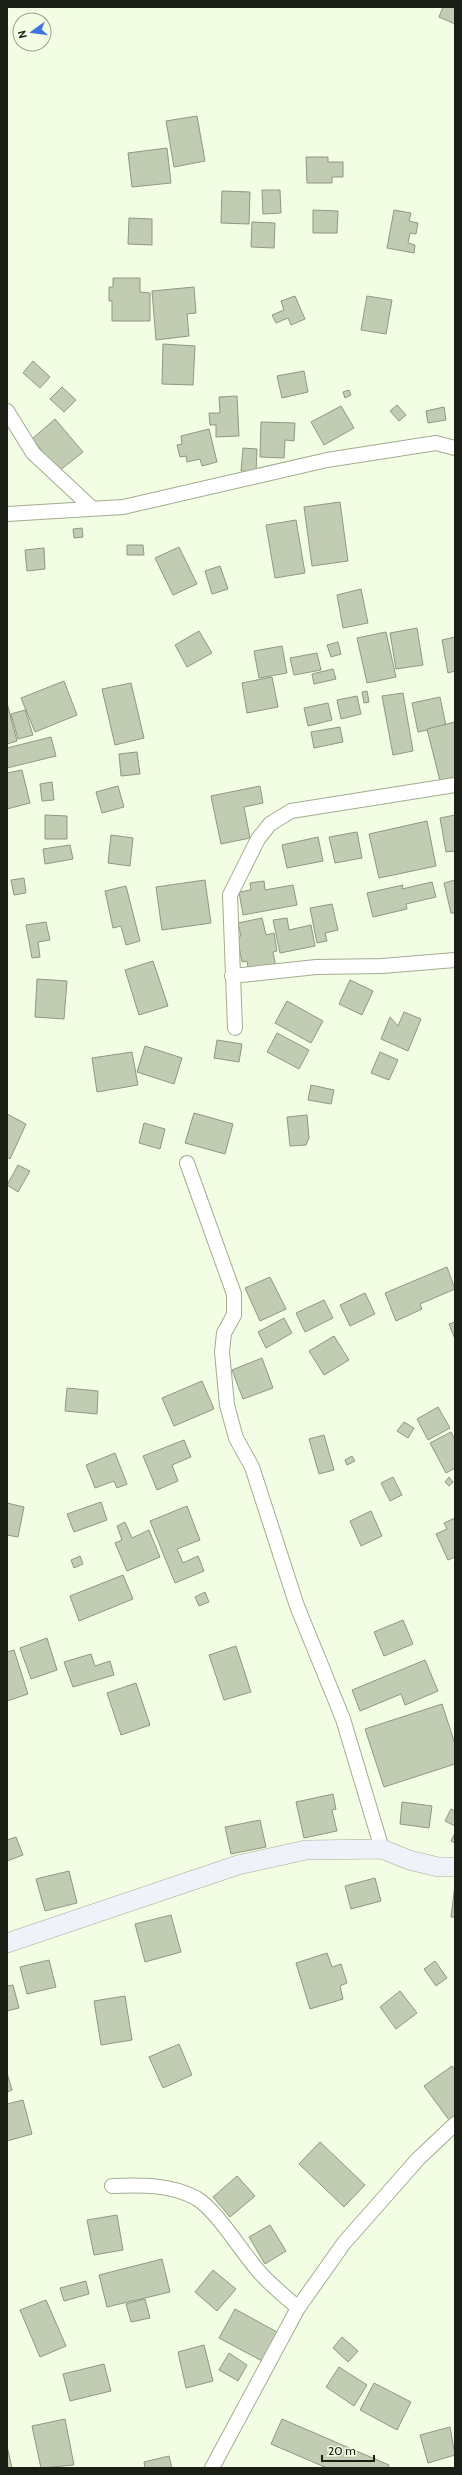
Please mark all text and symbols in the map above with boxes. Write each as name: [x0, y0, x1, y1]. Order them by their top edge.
north arrow: [12, 12, 52, 52]
text: N: [15, 29, 30, 40]
scale bar: [322, 2437, 374, 2463]
text: 20 m: [328, 2443, 356, 2458]

